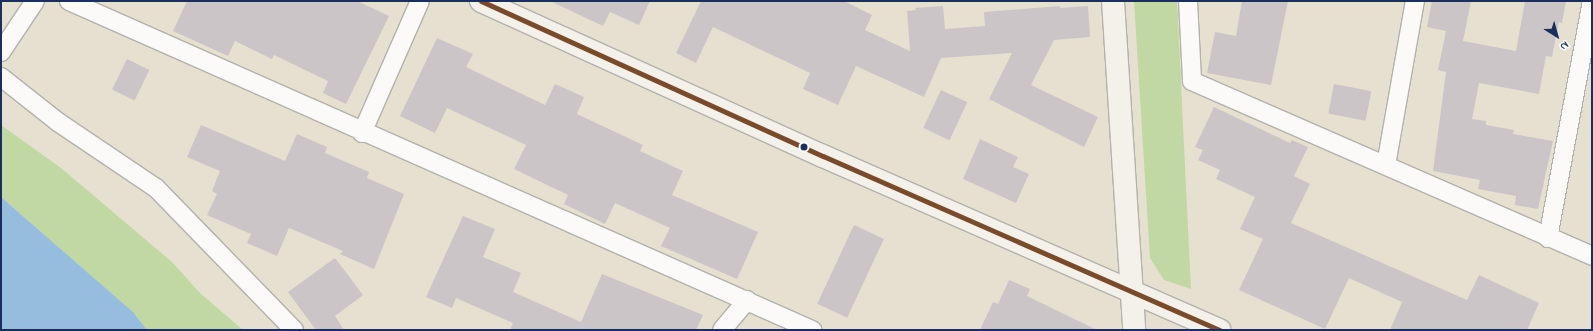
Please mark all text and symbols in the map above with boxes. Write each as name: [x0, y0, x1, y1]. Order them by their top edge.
north arrow: [1537, 16, 1577, 56]
text: N: [1556, 37, 1572, 54]
unlabelled marker: [799, 142, 809, 152]

